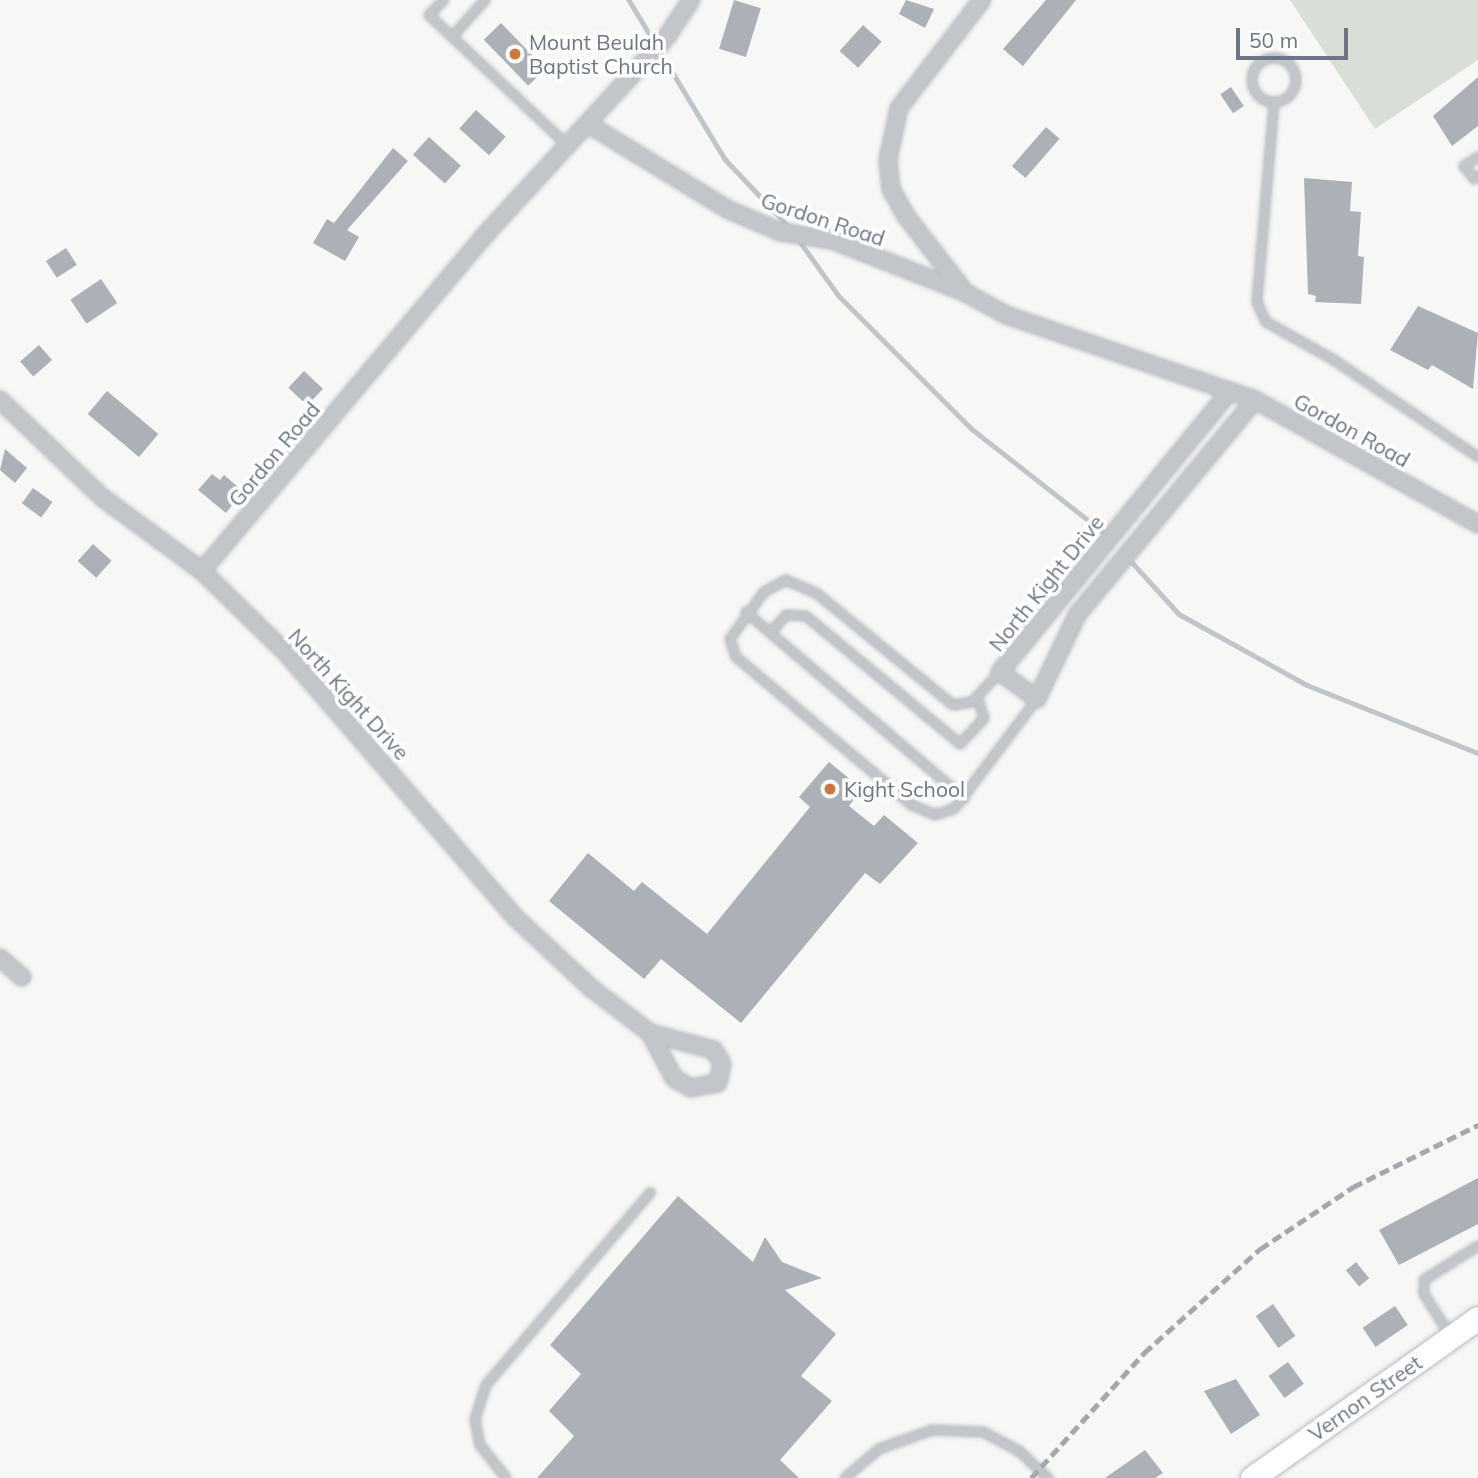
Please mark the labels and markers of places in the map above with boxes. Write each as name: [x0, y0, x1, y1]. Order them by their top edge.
place label: Mount Beulah Baptist Church: [529, 29, 673, 79]
marker: Mount Beulah Baptist Church: [507, 46, 523, 62]
place label: Kight School: [844, 776, 965, 802]
marker: Kight School: [822, 781, 838, 797]

